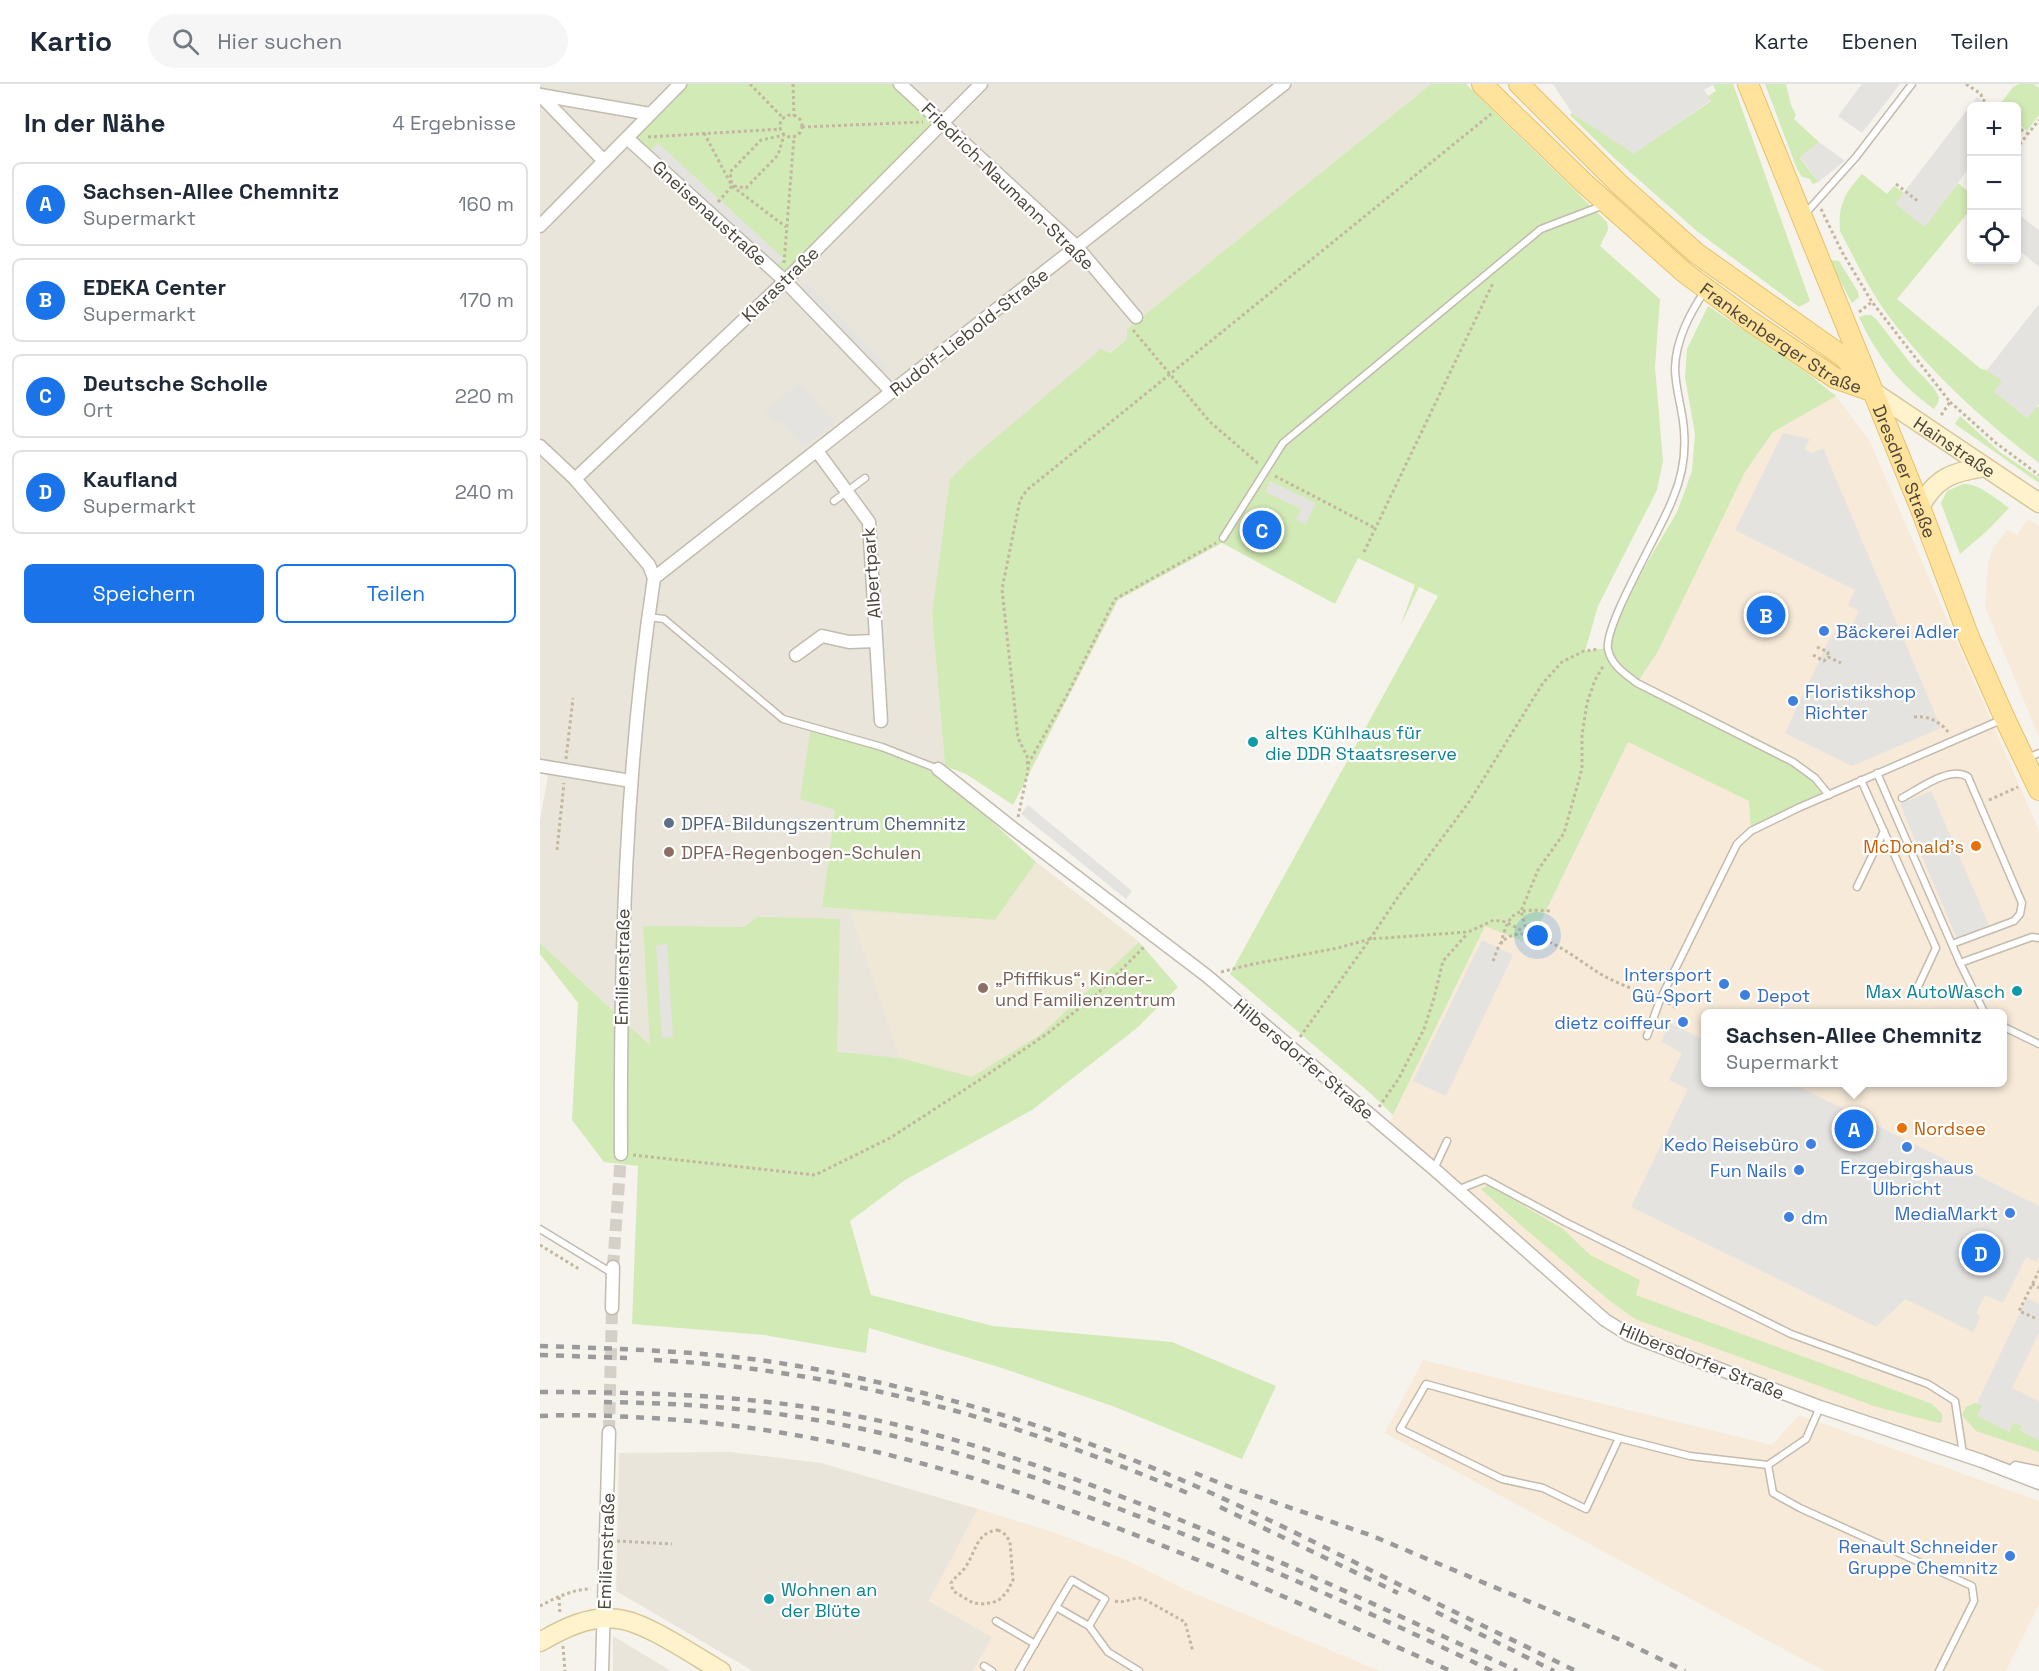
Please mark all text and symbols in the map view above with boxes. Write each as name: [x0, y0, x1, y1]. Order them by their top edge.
search box: [148, 14, 568, 68]
text: Kartio: [30, 23, 112, 59]
icon: search: [169, 25, 202, 58]
text: Hier suchen: [217, 27, 342, 55]
text: Karte: [1754, 28, 1809, 55]
text: Ebenen: [1842, 28, 1918, 55]
text: Teilen: [1951, 28, 2009, 55]
street label: Friedrich-Naumann-Straße: [917, 97, 1099, 275]
map controls: [1967, 102, 2021, 264]
button: +: [1967, 102, 2021, 156]
text: In der Nähe: [24, 106, 165, 140]
text: 4 Ergebnisse: [392, 110, 516, 136]
street label: Gneisenaustraße: [648, 155, 772, 271]
button: −: [1967, 156, 2021, 210]
text: Sachsen-Allee Chemnitz: [83, 177, 339, 205]
text: A: [39, 191, 52, 217]
text: 160 m: [458, 191, 514, 217]
text: Supermarkt: [83, 205, 196, 231]
button: locate: [1967, 210, 2021, 264]
street label: Klarastraße: [736, 241, 824, 327]
street label: Rudolf-Liebold-Straße: [885, 263, 1053, 401]
text: EDEKA Center: [83, 273, 226, 301]
street label: Frankenberger Straße: [1696, 277, 1865, 398]
text: B: [39, 287, 52, 313]
text: 170 m: [459, 287, 514, 313]
text: Supermarkt: [83, 301, 196, 327]
text: Deutsche Scholle: [83, 369, 268, 397]
text: C: [39, 383, 52, 409]
text: 220 m: [455, 383, 514, 409]
text: Ort: [83, 397, 113, 423]
street label: Dresdner Straße: [1868, 401, 1942, 541]
street label: Hainstraße: [1910, 411, 2000, 482]
text: Kaufland: [83, 465, 178, 493]
text: D: [39, 479, 52, 505]
text: 240 m: [455, 479, 514, 505]
text: Supermarkt: [83, 493, 196, 519]
pin: C: [1242, 508, 1282, 552]
street label: Albertpark: [856, 526, 886, 619]
button: Speichern: [24, 564, 264, 623]
button: Teilen: [276, 564, 516, 623]
pin: B: [1746, 592, 1786, 638]
place label: Bäckerei Adler: [1836, 620, 1960, 643]
marker: Bäckerei Adler: [1817, 624, 1831, 638]
place label: Floristikshop Richter: [1805, 680, 1916, 724]
marker: Floristikshop Richter: [1786, 694, 1800, 708]
place label: altes Kühlhaus für die DDR Staatsreserve: [1265, 721, 1457, 765]
marker: altes Kühlhaus für die DDR Staatsreserve: [1246, 735, 1260, 749]
place label: DPFA-Bildungszentrum Chemnitz: [681, 812, 966, 835]
marker: DPFA-Bildungszentrum Chemnitz: [662, 816, 676, 830]
place label: McDonald's: [1863, 835, 1964, 858]
marker: McDonald's: [1969, 839, 1983, 853]
place label: DPFA-Regenbogen-Schulen: [681, 841, 921, 864]
marker: DPFA-Regenbogen-Schulen: [662, 845, 676, 859]
street label: Emilienstraße: [609, 908, 635, 1026]
your location: [1523, 921, 1552, 950]
place label: Intersport Gü-Sport: [1624, 963, 1712, 1007]
place label: „Pfiffikus“, Kinder- und Familienzentrum: [995, 967, 1176, 1011]
marker: Intersport Gü-Sport: [1717, 977, 1731, 991]
place label: Max AutoWasch: [1865, 980, 2005, 1003]
marker: „Pfiffikus“, Kinder- und Familienzentrum: [976, 981, 990, 995]
place label: Depot: [1757, 984, 1810, 1007]
marker: Max AutoWasch: [2010, 984, 2024, 998]
marker: Depot: [1738, 988, 1752, 1002]
street label: Hilbersdorfer Straße: [1229, 994, 1379, 1124]
popup: [1701, 1009, 2007, 1087]
place label: dietz coiffeur: [1554, 1011, 1671, 1034]
marker: dietz coiffeur: [1676, 1015, 1690, 1029]
text: Sachsen-Allee Chemnitz: [1726, 1021, 1982, 1049]
text: Supermarkt: [1726, 1049, 1839, 1075]
pin: A: [1834, 1106, 1874, 1152]
place label: Nordsee: [1914, 1117, 1986, 1140]
marker: Nordsee: [1895, 1121, 1909, 1135]
place label: Kedo Reisebüro: [1664, 1133, 1799, 1156]
marker: Kedo Reisebüro: [1804, 1137, 1818, 1151]
marker: Erzgebirgshaus Ulbricht: [1900, 1140, 1914, 1154]
place label: Erzgebirgshaus Ulbricht: [1840, 1156, 1974, 1200]
place label: Fun Nails: [1710, 1159, 1787, 1182]
marker: Fun Nails: [1792, 1163, 1806, 1177]
place label: MediaMarkt: [1895, 1202, 1998, 1225]
place label: dm: [1801, 1206, 1828, 1229]
marker: MediaMarkt: [2003, 1206, 2017, 1220]
marker: dm: [1782, 1210, 1796, 1224]
pin: D: [1962, 1230, 2000, 1276]
street label: Hilbersdorfer Straße: [1616, 1317, 1788, 1405]
street label: Emilienstraße: [592, 1492, 620, 1610]
place label: Renault Schneider Gruppe Chemnitz: [1839, 1535, 1998, 1579]
marker: Renault Schneider Gruppe Chemnitz: [2003, 1549, 2017, 1563]
place label: Wohnen an der Blüte: [781, 1578, 877, 1622]
marker: Wohnen an der Blüte: [762, 1592, 776, 1606]

